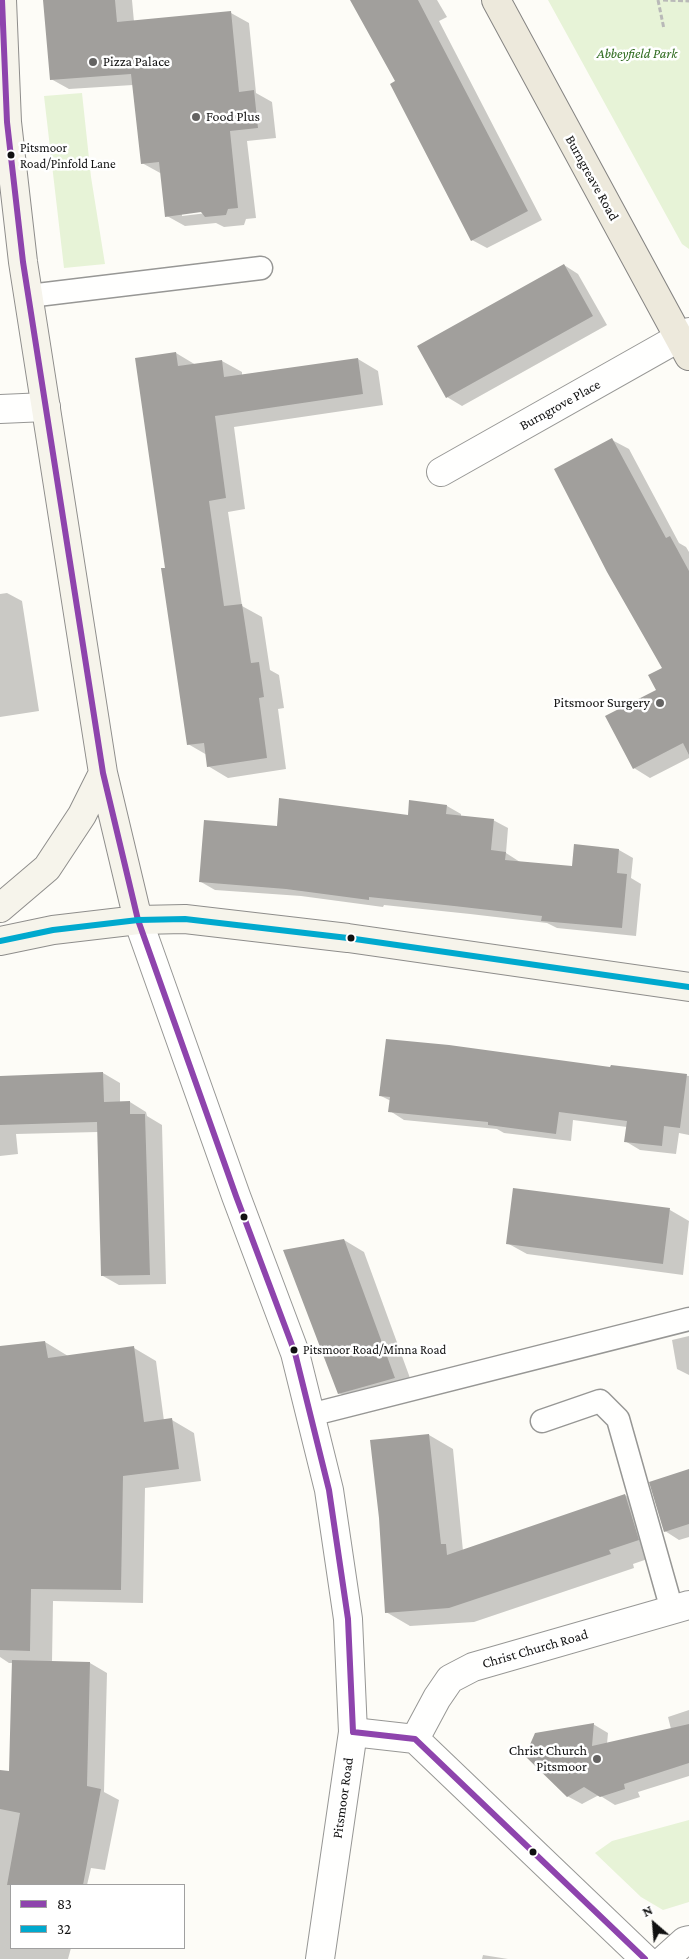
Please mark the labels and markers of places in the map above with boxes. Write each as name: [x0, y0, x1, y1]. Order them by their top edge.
place label: Pizza Palace: [103, 54, 170, 70]
marker: Pizza Palace: [87, 56, 99, 68]
place label: Food Plus: [206, 109, 260, 125]
marker: Food Plus: [190, 111, 202, 123]
place label: Pitsmoor Road/Pinfold Lane: [20, 140, 116, 171]
marker: Pitsmoor Road/Pinfold Lane: [6, 150, 16, 160]
place label: Pitsmoor Surgery: [554, 695, 650, 711]
marker: Pitsmoor Surgery: [654, 697, 666, 709]
unlabelled marker: [346, 933, 356, 943]
unlabelled marker: [239, 1212, 249, 1222]
place label: Pitsmoor Road/Minna Road: [303, 1342, 446, 1358]
marker: Pitsmoor Road/Minna Road: [289, 1345, 299, 1355]
place label: Christ Church Pitsmoor: [509, 1743, 587, 1775]
marker: Christ Church Pitsmoor: [591, 1753, 603, 1765]
unlabelled marker: [528, 1847, 538, 1857]

